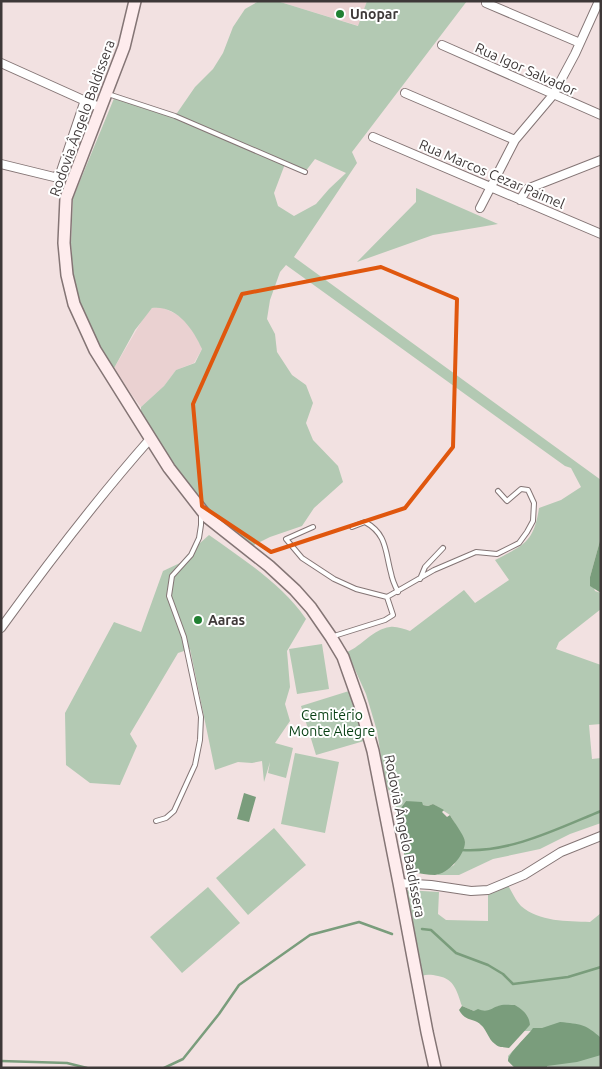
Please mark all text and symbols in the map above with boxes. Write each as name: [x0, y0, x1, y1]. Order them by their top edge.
place label: Unopar: [350, 6, 398, 22]
marker: Unopar: [334, 8, 346, 20]
street label: Rodovia Ângelo Baldissera: [45, 37, 118, 199]
street label: Rua Igor Salvador: [473, 39, 580, 99]
street label: Rua Marcos Cezar Paimel: [417, 136, 567, 212]
place label: Aaras: [208, 612, 246, 628]
marker: Aaras: [192, 614, 204, 626]
park label: Cemitério Monte Alegre: [289, 707, 375, 739]
street label: Rodovia Ângelo Baldissera: [381, 753, 430, 919]

